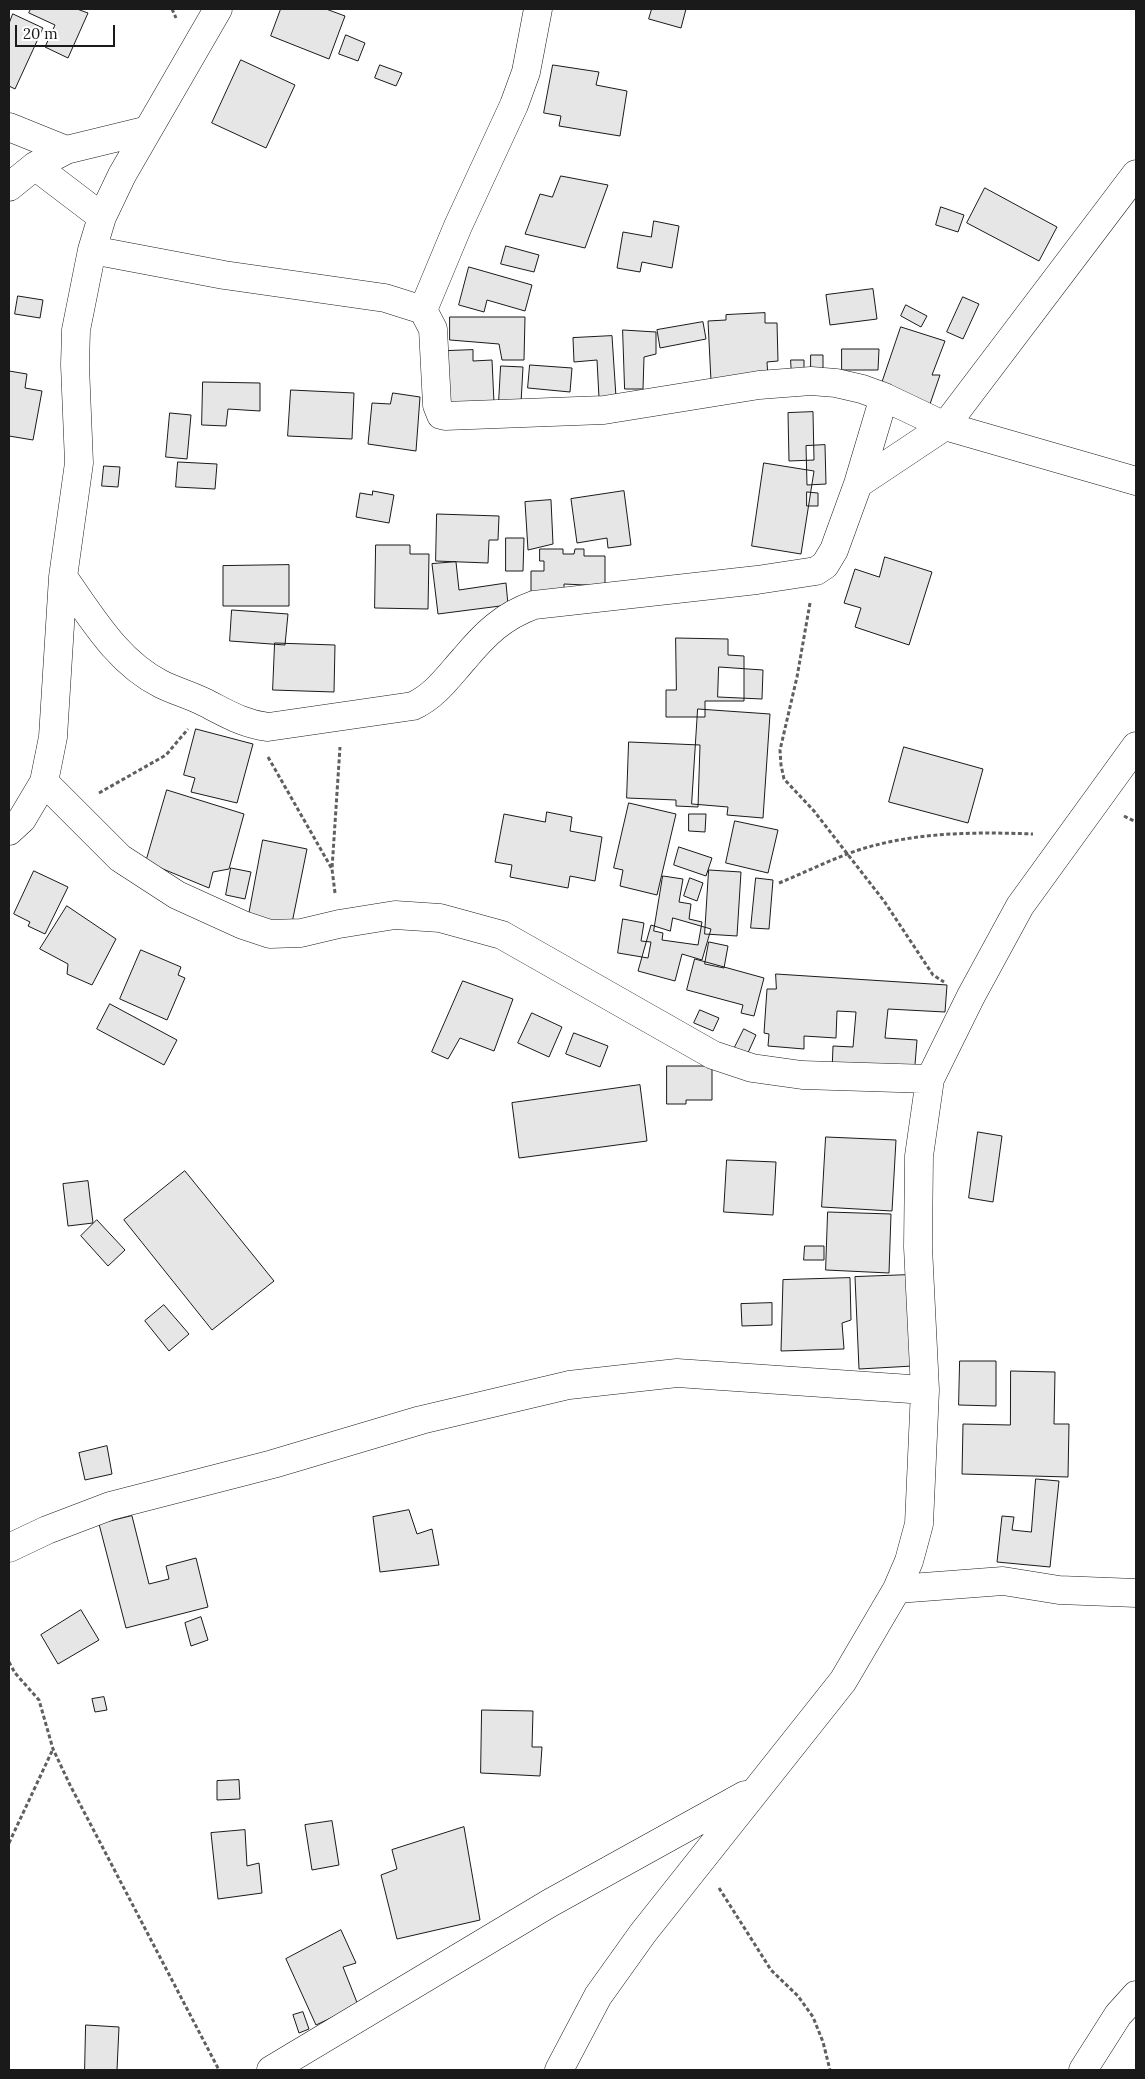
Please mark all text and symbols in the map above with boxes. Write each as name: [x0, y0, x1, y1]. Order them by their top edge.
scale bar: [18, 15, 118, 47]
text: 20 m: [23, 24, 58, 43]

